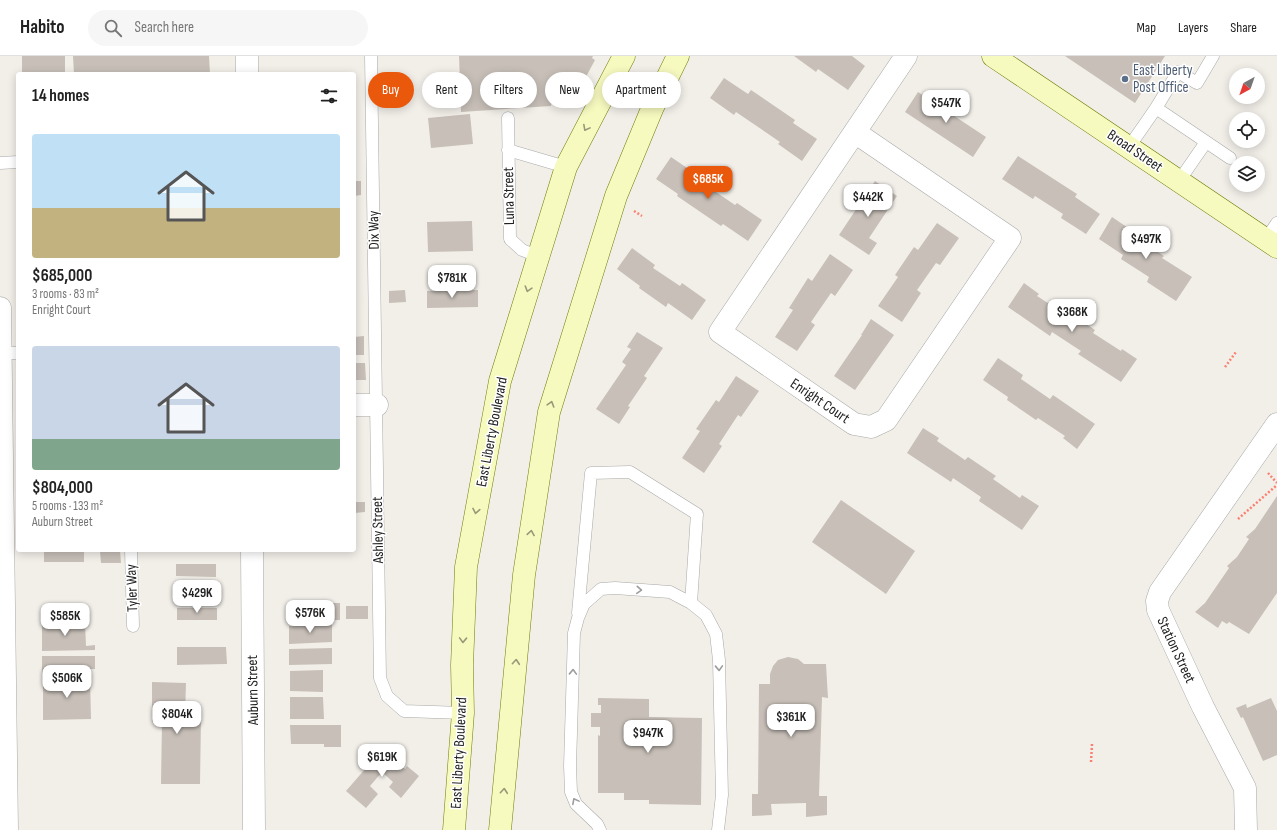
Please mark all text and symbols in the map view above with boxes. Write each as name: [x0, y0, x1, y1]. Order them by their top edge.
search box: [88, 10, 368, 46]
text: Habito: [20, 16, 64, 39]
icon: search: [102, 17, 124, 39]
text: Search here: [134, 18, 194, 37]
text: Map: [1136, 19, 1156, 36]
text: Layers: [1178, 19, 1208, 36]
text: Share: [1230, 19, 1257, 36]
place label: East Liberty Post Office: [1133, 61, 1193, 97]
north arrow: [1229, 68, 1265, 104]
map controls: [1229, 68, 1265, 192]
chip: Buy: [368, 72, 414, 108]
chip: Rent: [422, 72, 472, 108]
chip: Filters: [480, 72, 537, 108]
chip: New: [545, 72, 594, 108]
chip: Apartment: [602, 72, 681, 108]
marker: East Liberty Post Office: [1120, 74, 1130, 84]
icon: filters: [318, 85, 340, 107]
text: 14 homes: [32, 86, 89, 106]
pin: $547K: [918, 90, 974, 124]
text: $547K: [931, 95, 961, 111]
button: locate: [1229, 112, 1265, 148]
one-way arrow: [584, 124, 591, 131]
street label: Broad Street: [1104, 126, 1167, 177]
button: layers: [1229, 156, 1265, 192]
icon: home: [150, 160, 222, 232]
street label: Luna Street: [499, 166, 519, 225]
pin: $685K: [680, 166, 736, 200]
text: $685K: [692, 171, 724, 187]
pin: $442K: [840, 184, 896, 218]
text: $442K: [853, 189, 883, 205]
street label: Dix Way: [364, 210, 384, 250]
pin: $497K: [1118, 226, 1174, 260]
text: $497K: [1130, 231, 1162, 247]
pin: $781K: [424, 265, 480, 299]
text: $685,000: [32, 266, 92, 286]
text: $781K: [437, 270, 467, 286]
one-way arrow: [524, 285, 533, 292]
text: 3 rooms · 83 m²: [32, 286, 99, 302]
pin: $368K: [1044, 299, 1100, 333]
text: Enright Court: [32, 302, 91, 318]
text: $368K: [1056, 304, 1088, 320]
icon: home: [150, 372, 222, 444]
street label: Enright Court: [787, 374, 854, 428]
street label: East Liberty Boulevard: [472, 375, 512, 489]
one-way arrow: [547, 401, 555, 408]
text: $804,000: [32, 478, 93, 498]
street label: Ashley Street: [368, 496, 388, 565]
text: 5 rooms · 133 m²: [32, 498, 103, 514]
one-way arrow: [473, 508, 481, 514]
text: Auburn Street: [32, 514, 93, 530]
one-way arrow: [526, 530, 535, 536]
street label: Tyler Way: [122, 564, 142, 612]
pin: $429K: [169, 580, 225, 614]
text: $429K: [181, 585, 213, 601]
one-way arrow: [636, 585, 642, 594]
pin: $576K: [282, 600, 338, 634]
pin: $585K: [37, 603, 93, 637]
text: $576K: [295, 605, 325, 621]
text: $585K: [50, 608, 80, 624]
street label: Station Street: [1152, 614, 1200, 686]
one-way arrow: [458, 637, 467, 643]
street label: Auburn Street: [243, 654, 263, 726]
one-way arrow: [512, 659, 521, 665]
pin: $506K: [39, 665, 95, 699]
one-way arrow: [715, 665, 724, 671]
one-way arrow: [569, 669, 577, 675]
text: $506K: [51, 670, 83, 686]
street label: East Liberty Boulevard: [447, 697, 471, 809]
pin: $804K: [149, 701, 205, 735]
pin: $361K: [763, 704, 819, 738]
text: $804K: [161, 706, 193, 722]
text: $361K: [776, 709, 806, 725]
pin: $947K: [620, 720, 676, 754]
text: $947K: [633, 725, 663, 741]
pin: $619K: [354, 744, 410, 778]
text: $619K: [367, 749, 397, 765]
one-way arrow: [499, 788, 508, 794]
one-way arrow: [573, 798, 580, 805]

